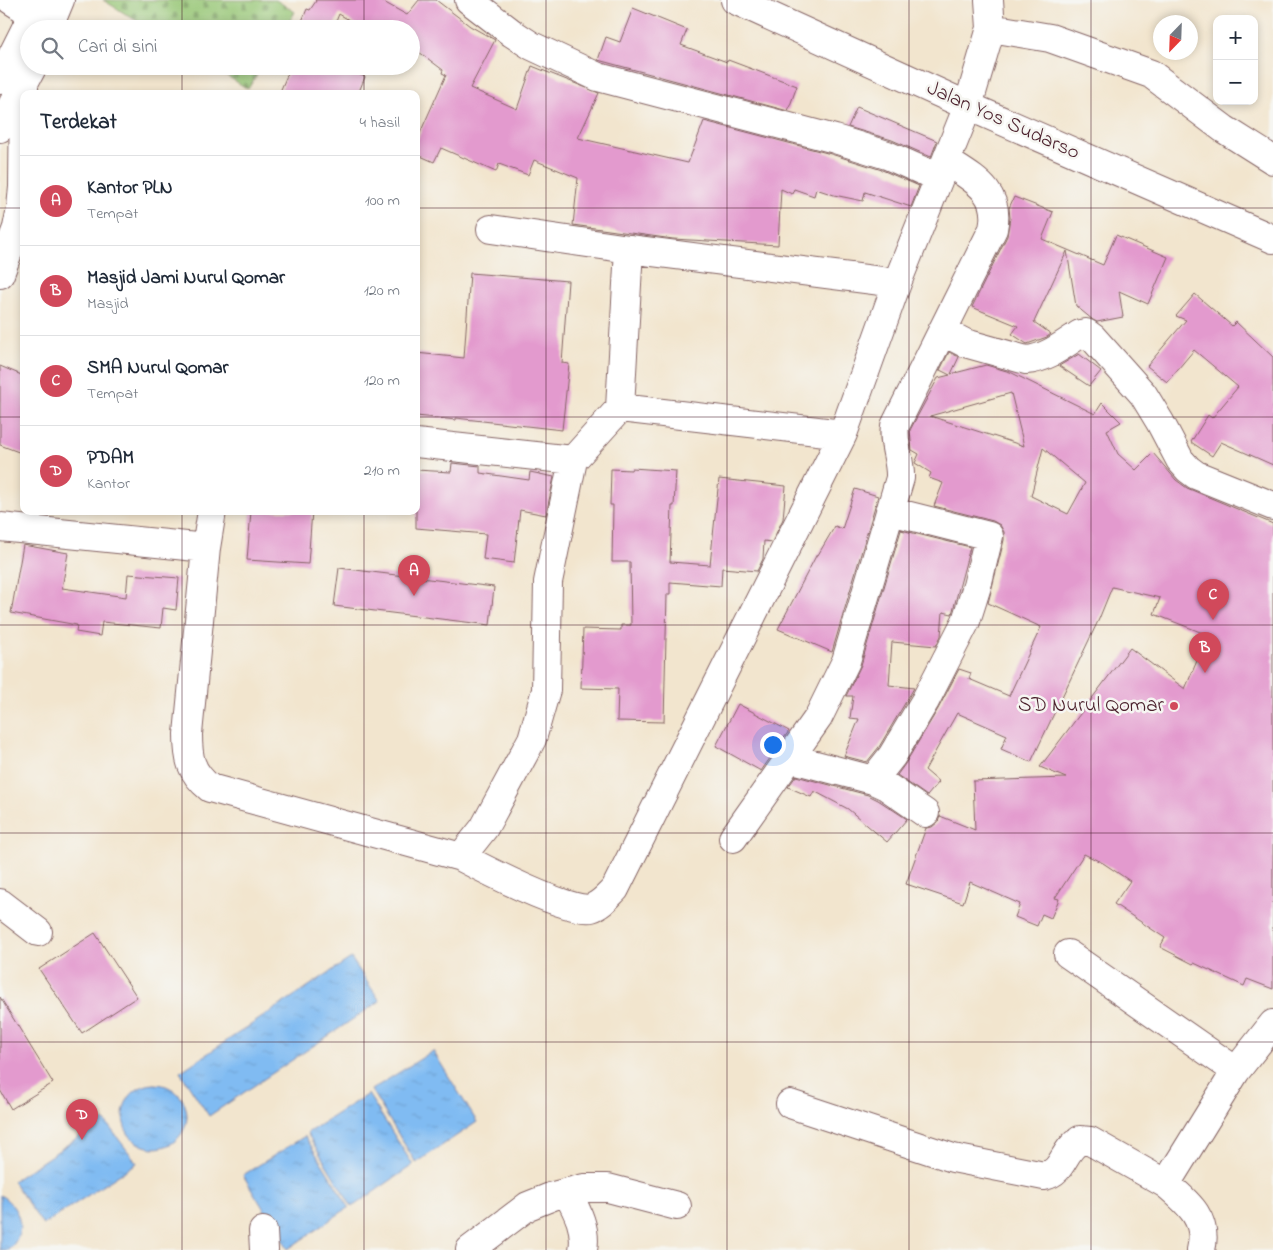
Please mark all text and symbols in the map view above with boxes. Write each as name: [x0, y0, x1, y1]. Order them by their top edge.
north arrow: [1153, 15, 1198, 60]
map controls: [1213, 15, 1258, 105]
button: +: [1213, 15, 1258, 60]
search box: [20, 20, 420, 75]
icon: search: [38, 34, 66, 62]
text: Cari di sini: [78, 34, 157, 61]
button: −: [1213, 60, 1258, 105]
street label: Jalan Yos Sudarso: [922, 74, 1084, 168]
text: Terdekat: [40, 108, 117, 138]
text: 4 hasil: [359, 111, 400, 135]
text: Kantor PLN: [87, 175, 172, 202]
text: A: [51, 189, 61, 213]
text: 100 m: [365, 189, 400, 213]
text: Tempat: [87, 202, 138, 226]
text: Masjid Jami Nurul Qomar: [87, 265, 285, 292]
text: B: [51, 279, 61, 303]
text: 120 m: [364, 279, 400, 303]
text: Masjid: [87, 292, 129, 316]
text: SMA Nurul Qomar: [87, 355, 228, 382]
text: C: [52, 369, 60, 393]
text: 120 m: [364, 369, 400, 393]
text: Tempat: [87, 382, 138, 406]
text: PDAM: [87, 445, 134, 472]
text: D: [50, 459, 62, 483]
text: 210 m: [364, 459, 400, 483]
text: Kantor: [87, 472, 130, 496]
pin: A: [398, 555, 430, 596]
pin: C: [1197, 579, 1229, 620]
pin: B: [1189, 632, 1221, 673]
place label: SD Nurul Qomar: [1018, 691, 1164, 721]
marker: SD Nurul Qomar: [1168, 700, 1180, 712]
your location: [760, 732, 786, 758]
pin: D: [66, 1099, 98, 1140]

